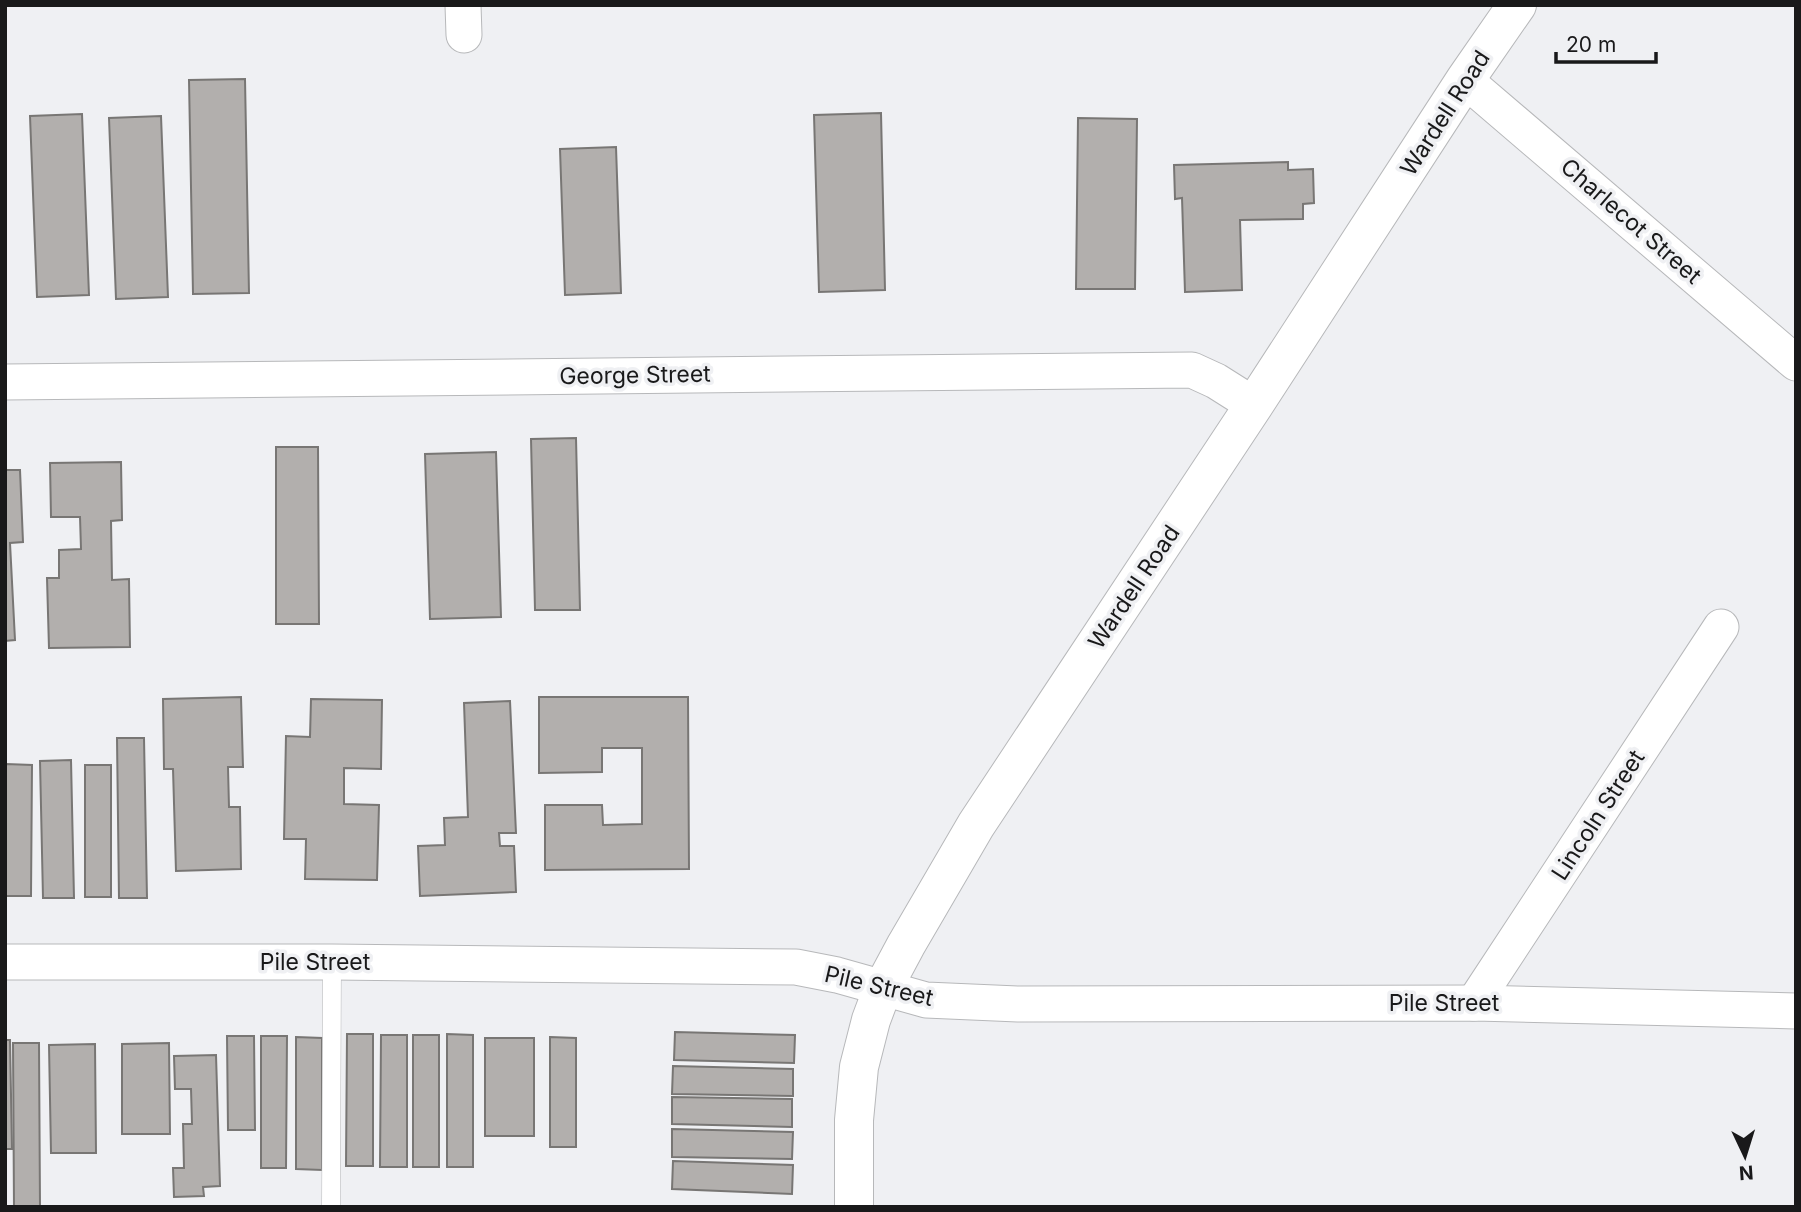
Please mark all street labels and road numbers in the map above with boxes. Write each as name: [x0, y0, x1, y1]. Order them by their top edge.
street label: Wardell Road: [1394, 45, 1496, 181]
street label: Charlecot Street: [1555, 152, 1707, 290]
street label: George Street: [559, 360, 711, 390]
street label: Wardell Road: [1082, 520, 1186, 654]
street label: Lincoln Street: [1546, 744, 1651, 885]
street label: Pile Street: [260, 948, 371, 976]
street label: Pile Street: [822, 960, 936, 1012]
street label: Pile Street: [1389, 989, 1500, 1017]

